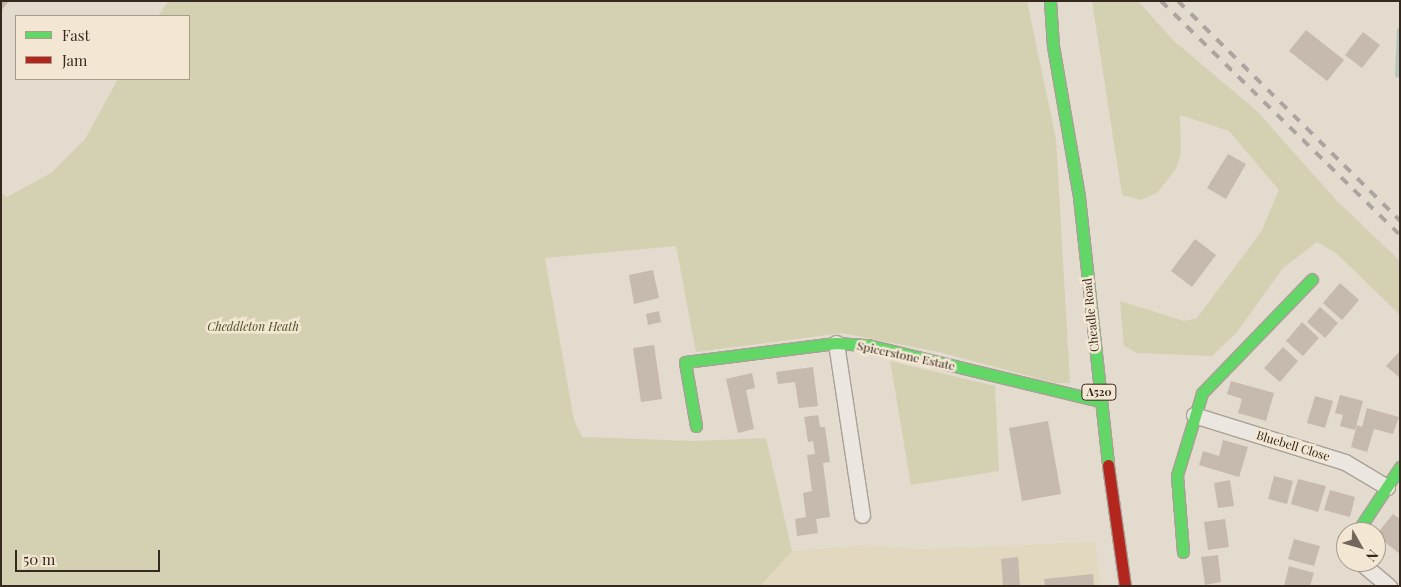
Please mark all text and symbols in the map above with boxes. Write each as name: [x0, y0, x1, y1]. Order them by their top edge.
legend: [15, 15, 190, 80]
text: Fast: [62, 25, 90, 45]
text: Jam: [62, 50, 87, 70]
street label: Cheadle Road: [1080, 277, 1102, 353]
park label: Cheddleton Heath: [207, 320, 299, 334]
street label: Spicerstone Estate: [856, 339, 956, 373]
road number: A520: [1080, 384, 1118, 401]
street label: Bluebell Close: [1255, 428, 1331, 464]
north arrow: [1336, 522, 1386, 572]
scale bar: [18, 540, 162, 572]
text: N: [1362, 546, 1383, 566]
text: 50 m: [23, 549, 55, 569]

